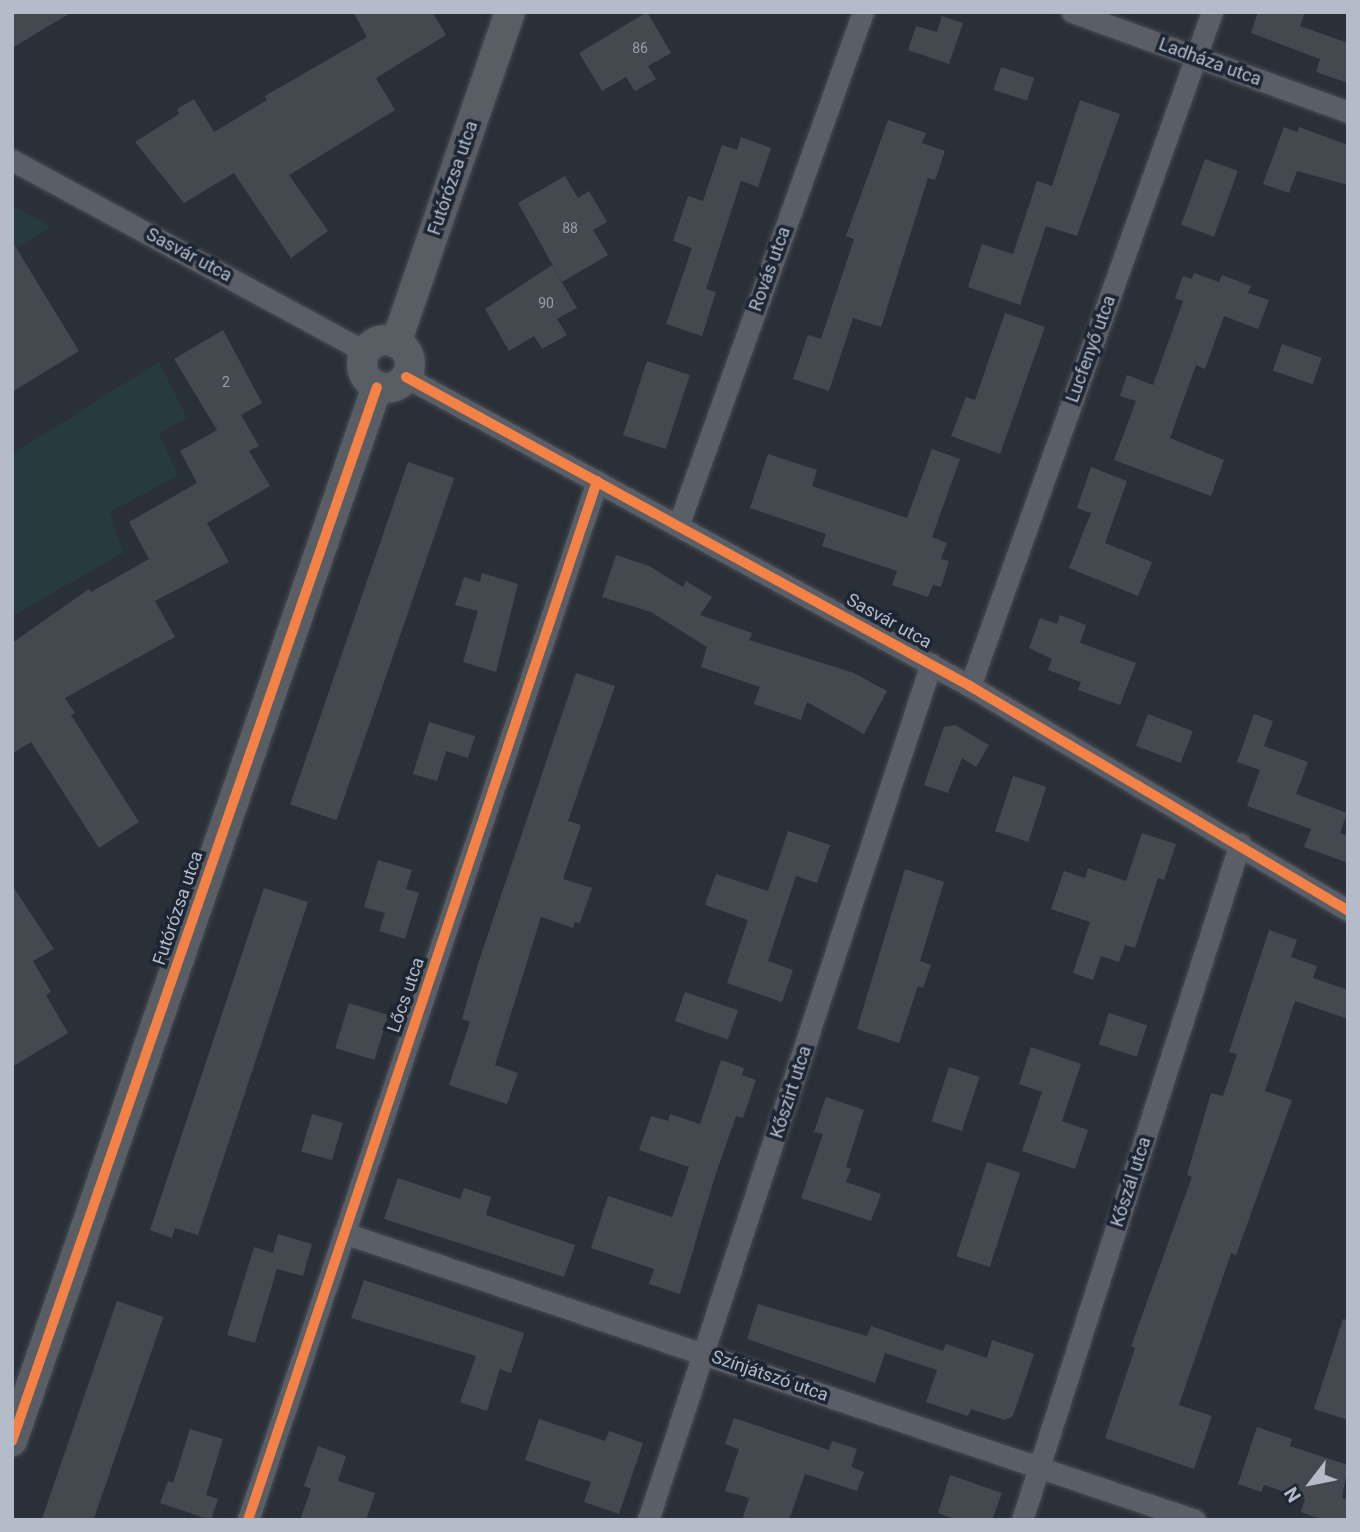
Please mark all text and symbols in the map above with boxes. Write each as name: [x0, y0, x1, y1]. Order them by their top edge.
street label: Ladháza utca: [1156, 33, 1264, 91]
house number: 86: [632, 40, 648, 56]
street label: Futórózsa utca: [423, 118, 483, 238]
house number: 88: [562, 220, 578, 236]
street label: Sasvár utca: [143, 223, 235, 287]
street label: Rovás utca: [745, 224, 795, 314]
street label: Lucfenyő utca: [1062, 293, 1120, 405]
house number: 90: [538, 295, 554, 311]
house number: 2: [222, 374, 230, 390]
street label: Sasvár utca: [843, 589, 935, 653]
street label: Futórózsa utca: [148, 848, 208, 968]
street label: Lőcs utca: [383, 955, 429, 1035]
street label: Kőszirt utca: [766, 1043, 816, 1141]
street label: Kőszál utca: [1106, 1134, 1156, 1230]
street label: Színjátszó utca: [709, 1346, 831, 1406]
north arrow: [1276, 1448, 1346, 1518]
text: N: [1279, 1483, 1306, 1506]

